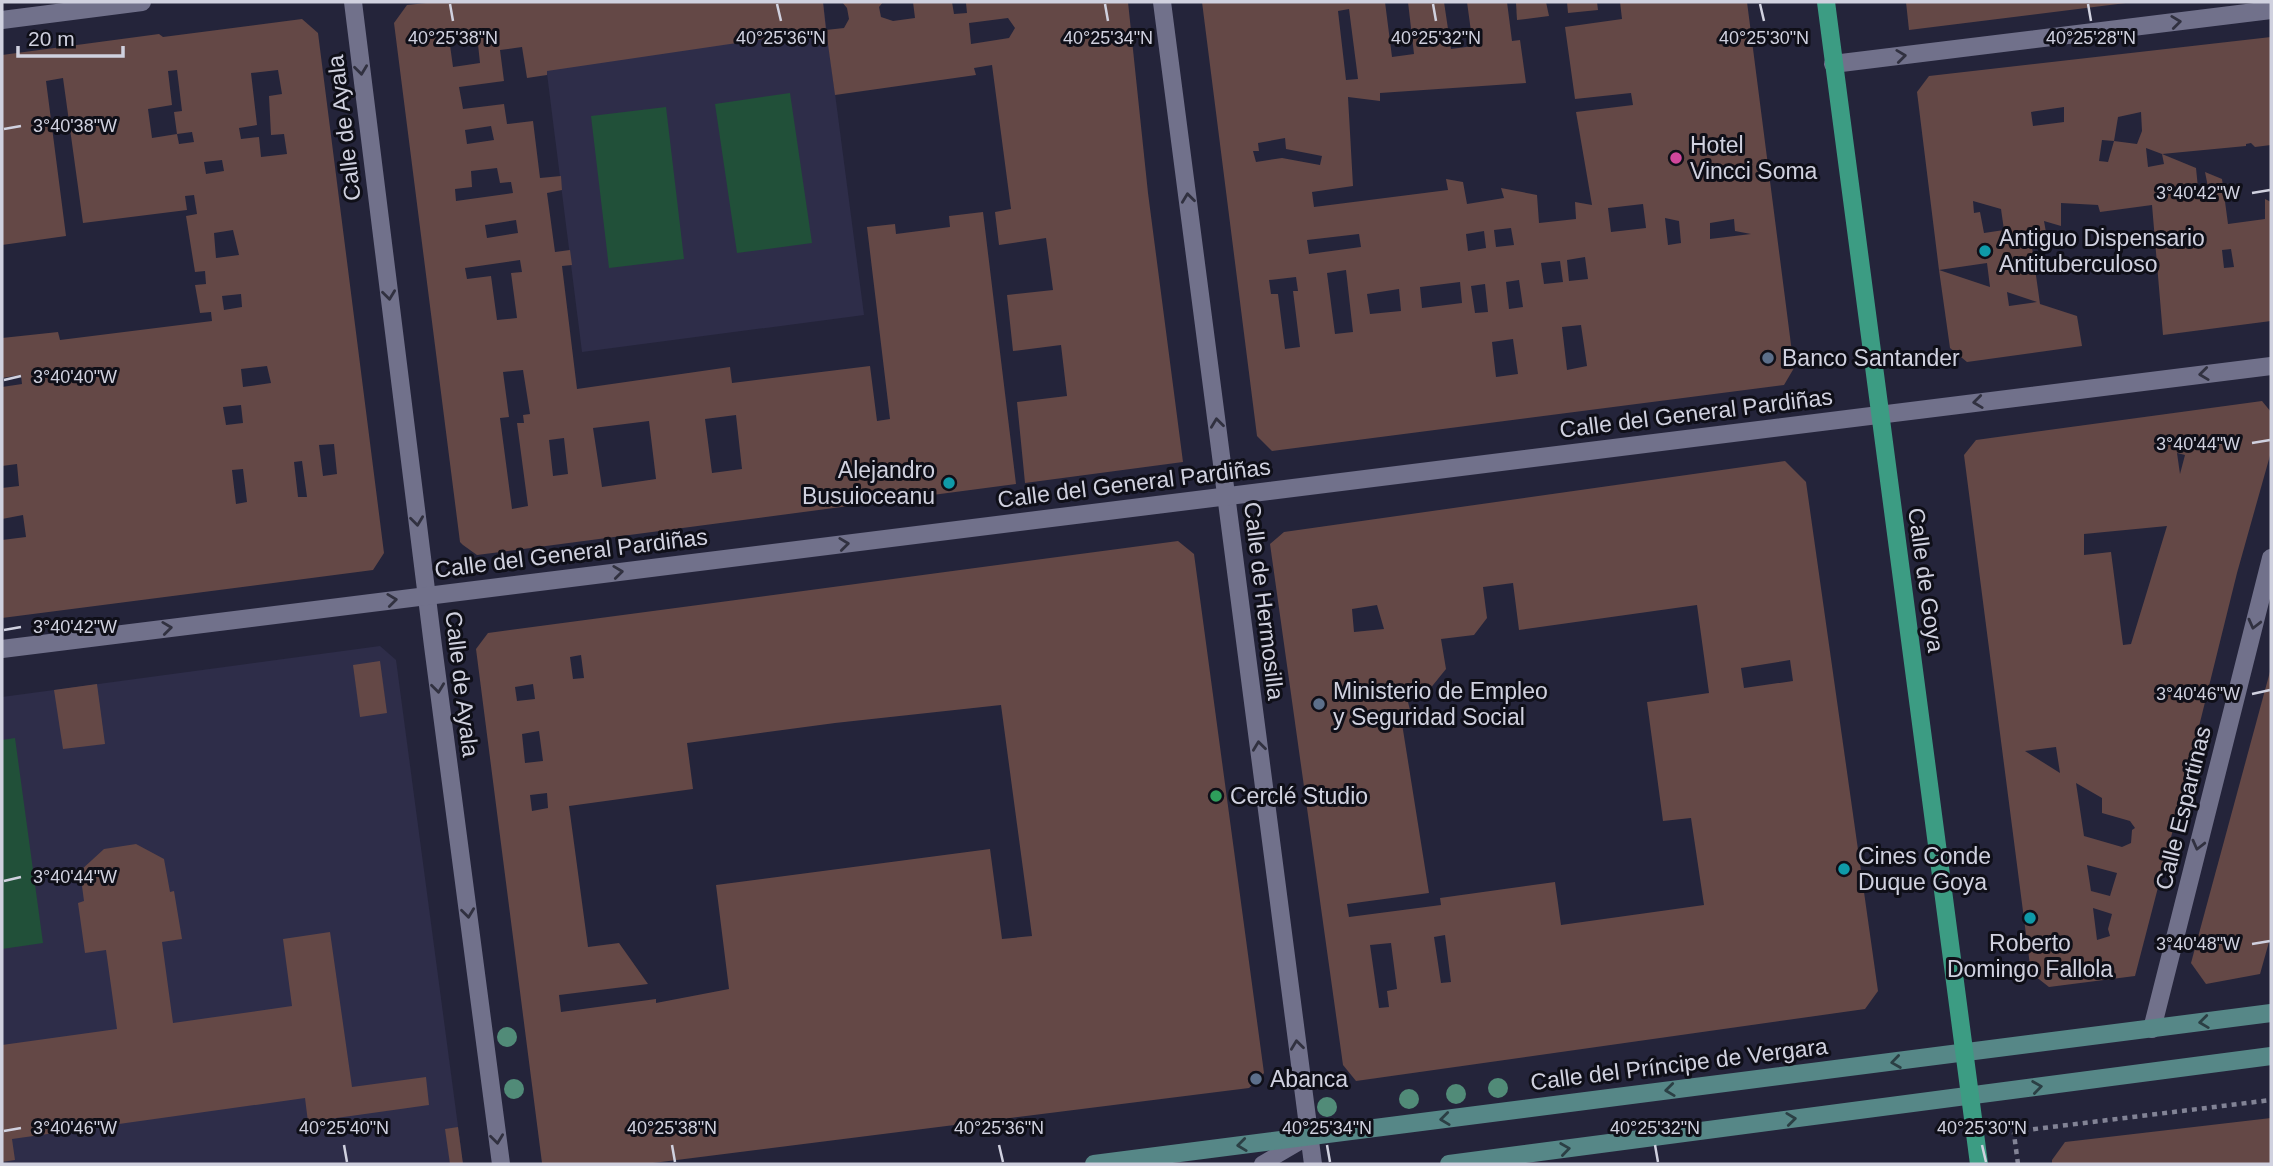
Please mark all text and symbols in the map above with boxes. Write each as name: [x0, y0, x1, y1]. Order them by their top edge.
scale bar: [18, 14, 122, 58]
one-way arrow: [2170, 14, 2181, 29]
text: 20 m: [28, 27, 75, 50]
text: 40°25'38"N: [408, 28, 498, 48]
text: 40°25'36"N: [736, 28, 826, 48]
text: 40°25'34"N: [1063, 28, 1153, 48]
text: 40°25'32"N: [1391, 28, 1481, 48]
text: 40°25'30"N: [1719, 28, 1809, 48]
text: 40°25'28"N: [2046, 28, 2136, 48]
one-way arrow: [1895, 48, 1907, 63]
street label: Calle de Ayala: [322, 53, 366, 202]
one-way arrow: [354, 64, 369, 75]
text: 3°40'38"W: [33, 116, 117, 136]
place label: Hotel Vincci Soma: [1690, 132, 1818, 184]
marker: Hotel Vincci Soma: [1668, 150, 1684, 166]
text: 3°40'42"W: [2156, 183, 2240, 203]
one-way arrow: [1180, 192, 1195, 203]
place label: Antiguo Dispensario Antituberculoso: [1999, 225, 2205, 277]
marker: Antiguo Dispensario Antituberculoso: [1977, 243, 1993, 259]
one-way arrow: [382, 289, 397, 301]
place label: Banco Santander: [1782, 345, 1960, 371]
marker: Banco Santander: [1760, 350, 1776, 366]
one-way arrow: [2198, 366, 2209, 381]
text: 3°40'40"W: [33, 367, 117, 387]
street label: Calle del General Pardiñas: [1558, 383, 1834, 443]
one-way arrow: [1972, 395, 1984, 410]
one-way arrow: [1210, 417, 1225, 429]
text: 3°40'44"W: [2156, 434, 2240, 454]
street label: Calle del General Pardiñas: [996, 453, 1272, 513]
place label: Alejandro Busuioceanu: [802, 457, 935, 509]
marker: Alejandro Busuioceanu: [941, 475, 957, 491]
street label: Calle de Hermosilla: [1239, 500, 1289, 702]
street label: Calle de Goya: [1903, 506, 1949, 654]
one-way arrow: [409, 515, 424, 527]
street label: Calle del General Pardiñas: [433, 523, 709, 583]
one-way arrow: [838, 536, 850, 551]
one-way arrow: [612, 564, 624, 579]
one-way arrow: [387, 593, 398, 608]
street label: Calle de Ayala: [440, 610, 484, 759]
text: 3°40'42"W: [33, 617, 117, 637]
one-way arrow: [2248, 618, 2262, 630]
one-way arrow: [161, 621, 173, 636]
place label: Ministerio de Empleo y Seguridad Social: [1333, 678, 1548, 730]
one-way arrow: [430, 682, 445, 693]
text: 3°40'46"W: [2156, 684, 2240, 704]
marker: Ministerio de Empleo y Seguridad Social: [1311, 696, 1327, 712]
street label: Calle Espartinas: [2150, 724, 2216, 892]
one-way arrow: [1251, 740, 1266, 752]
place label: Cerclé Studio: [1230, 783, 1368, 809]
marker: Cerclé Studio: [1208, 788, 1224, 804]
one-way arrow: [2192, 839, 2206, 851]
place label: Cines Conde Duque Goya: [1858, 843, 1991, 895]
marker: Cines Conde Duque Goya: [1836, 861, 1852, 877]
text: 3°40'44"W: [33, 867, 117, 887]
one-way arrow: [460, 907, 475, 919]
marker: Roberto Domingo Fallola: [2022, 910, 2038, 926]
place label: Roberto Domingo Fallola: [1947, 930, 2113, 982]
text: 3°40'48"W: [2156, 934, 2240, 954]
one-way arrow: [2198, 1014, 2209, 1029]
street label: Calle del Príncipe de Vergara: [1529, 1033, 1829, 1095]
one-way arrow: [1290, 1039, 1305, 1050]
one-way arrow: [1890, 1054, 1902, 1069]
place label: Abanca: [1270, 1066, 1348, 1092]
marker: Abanca: [1248, 1071, 1264, 1087]
one-way arrow: [2031, 1079, 2043, 1094]
one-way arrow: [1664, 1082, 1676, 1097]
one-way arrow: [1439, 1112, 1450, 1127]
one-way arrow: [1785, 1112, 1797, 1127]
text: 3°40'46"W: [33, 1118, 117, 1138]
text: 40°25'40"N: [299, 1118, 389, 1138]
text: 40°25'38"N: [627, 1118, 717, 1138]
text: 40°25'36"N: [954, 1118, 1044, 1138]
text: 40°25'34"N: [1282, 1118, 1372, 1138]
text: 40°25'32"N: [1610, 1118, 1700, 1138]
text: 40°25'30"N: [1937, 1118, 2027, 1138]
one-way arrow: [490, 1133, 505, 1145]
one-way arrow: [1236, 1138, 1248, 1153]
one-way arrow: [1560, 1141, 1571, 1156]

